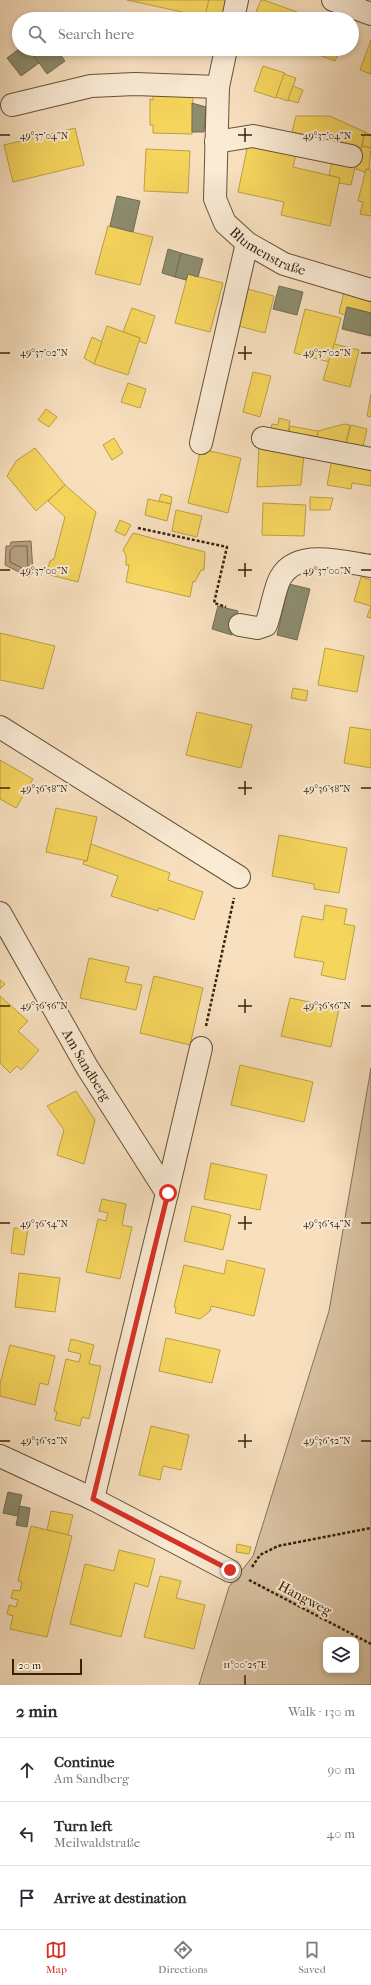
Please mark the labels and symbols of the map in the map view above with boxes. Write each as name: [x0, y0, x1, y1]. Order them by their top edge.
text: 49°37'04"N: [20, 130, 69, 142]
text: 49°37'04"N: [303, 130, 352, 142]
street label: Blumenstraße: [226, 224, 308, 279]
text: 49°37'02"N: [20, 347, 68, 359]
text: 49°37'02"N: [303, 347, 351, 359]
text: 49°37'00"N: [20, 565, 69, 577]
text: 49°37'00"N: [303, 565, 352, 577]
text: 49°36'58"N: [20, 783, 68, 795]
text: 49°36'58"N: [303, 783, 351, 795]
text: 49°36'56"N: [20, 1000, 68, 1012]
text: 49°36'56"N: [303, 1000, 351, 1012]
street label: Am Sandberg: [58, 1025, 115, 1105]
route start: [159, 1184, 177, 1202]
text: 49°36'54"N: [20, 1218, 68, 1230]
text: 49°36'54"N: [303, 1218, 351, 1230]
text: 49°36'52"N: [20, 1435, 68, 1447]
text: 49°36'52"N: [303, 1435, 351, 1447]
route end: [221, 1561, 239, 1579]
street label: Hangweg: [275, 1577, 335, 1620]
scale bar: [12, 1657, 82, 1676]
text: 11°00'25"E: [223, 1659, 267, 1671]

